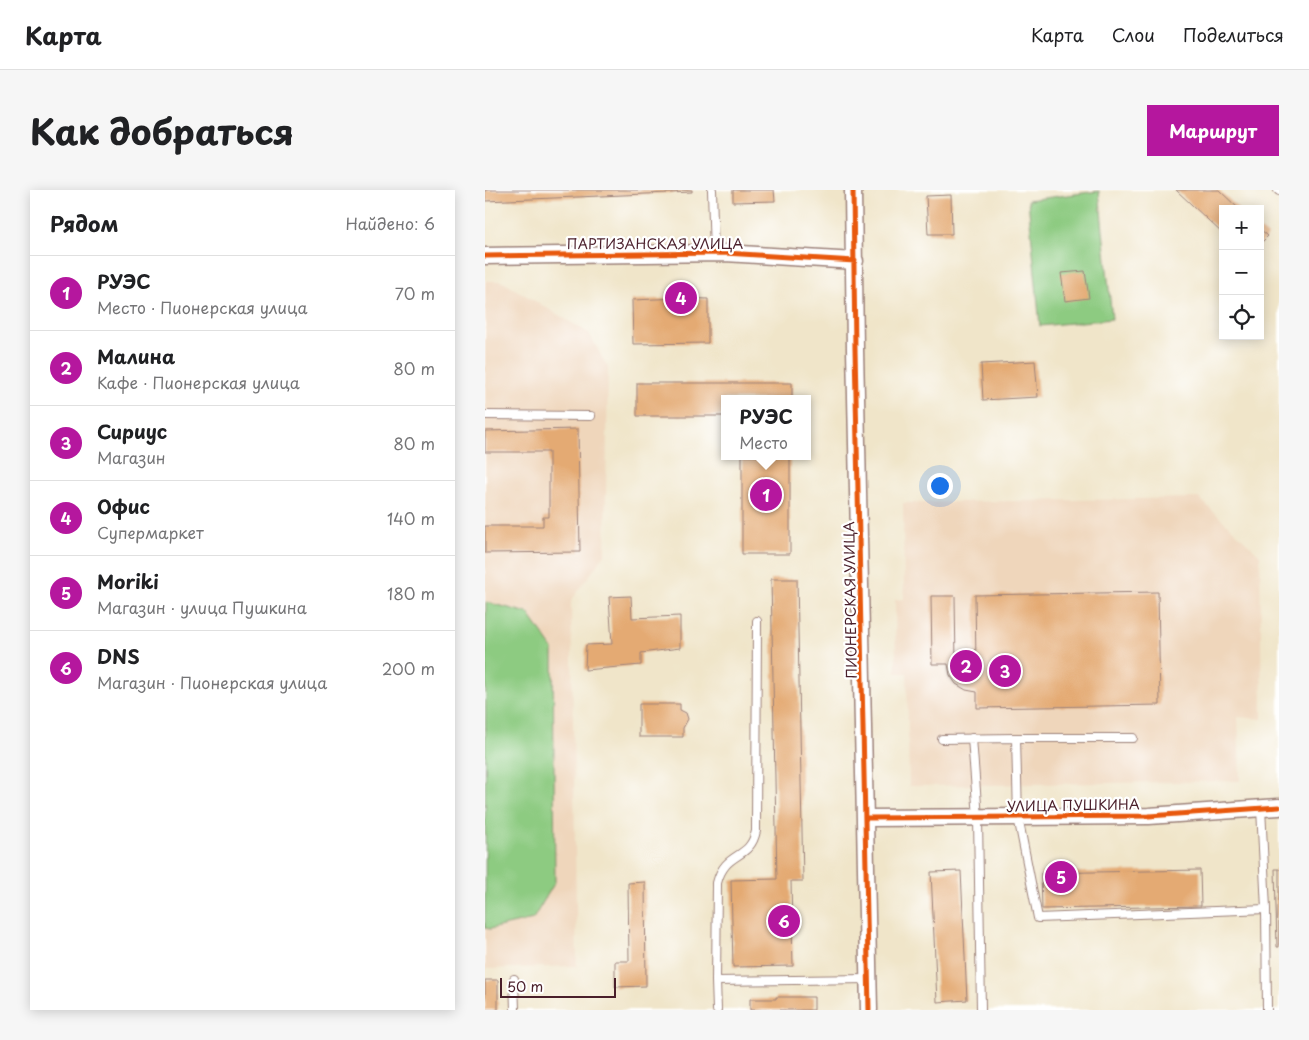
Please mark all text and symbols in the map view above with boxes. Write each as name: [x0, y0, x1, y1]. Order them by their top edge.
text: Карта: [25, 17, 102, 53]
text: Карта: [1031, 21, 1084, 48]
text: Слои: [1112, 21, 1155, 48]
text: Поделиться: [1183, 21, 1284, 48]
text: Как добраться: [30, 104, 294, 157]
button: Маршрут: [1147, 105, 1279, 156]
map controls: [1219, 205, 1264, 340]
button: +: [1219, 205, 1264, 250]
text: Рядом: [50, 207, 118, 239]
text: Найдено: 6: [345, 211, 435, 235]
street label: ПАРТИЗАНСКАЯ УЛИЦА: [567, 233, 744, 254]
button: −: [1219, 250, 1264, 295]
text: РУЭС: [97, 267, 150, 295]
pin: 4: [665, 279, 697, 317]
text: 1: [62, 281, 70, 305]
text: 70 m: [395, 281, 435, 305]
text: Место · Пионерская улица: [97, 295, 308, 319]
button: locate: [1219, 295, 1264, 340]
text: Малина: [97, 342, 175, 370]
text: 2: [60, 356, 72, 380]
text: 80 m: [393, 356, 435, 380]
text: Кафе · Пионерская улица: [97, 370, 300, 394]
popup: [721, 395, 811, 460]
text: РУЭС: [739, 402, 793, 430]
text: Сириус: [97, 417, 167, 445]
text: Место: [739, 430, 788, 454]
text: 3: [61, 431, 71, 455]
text: 80 m: [393, 431, 435, 455]
text: Магазин: [97, 445, 166, 469]
your location: [927, 473, 953, 499]
pin: 1: [750, 476, 782, 514]
text: Офис: [97, 492, 150, 520]
text: 4: [61, 506, 71, 530]
text: 140 m: [387, 506, 435, 530]
text: Супермаркет: [97, 520, 204, 544]
street label: ПИОНЕРСКАЯ УЛИЦА: [838, 521, 862, 679]
text: Moriki: [97, 567, 159, 595]
text: 5: [61, 581, 71, 605]
text: 180 m: [387, 581, 435, 605]
text: Магазин · улица Пушкина: [97, 595, 307, 619]
text: DNS: [97, 642, 140, 670]
pin: 2: [950, 647, 982, 685]
pin: 3: [989, 652, 1021, 690]
text: 6: [60, 656, 72, 680]
text: 200 m: [382, 656, 435, 680]
text: Магазин · Пионерская улица: [97, 670, 327, 694]
street label: УЛИЦА ПУШКИНА: [1006, 793, 1140, 817]
pin: 5: [1045, 858, 1077, 896]
pin: 6: [768, 902, 800, 940]
scale bar: [500, 975, 616, 998]
text: 50 m: [507, 976, 543, 997]

